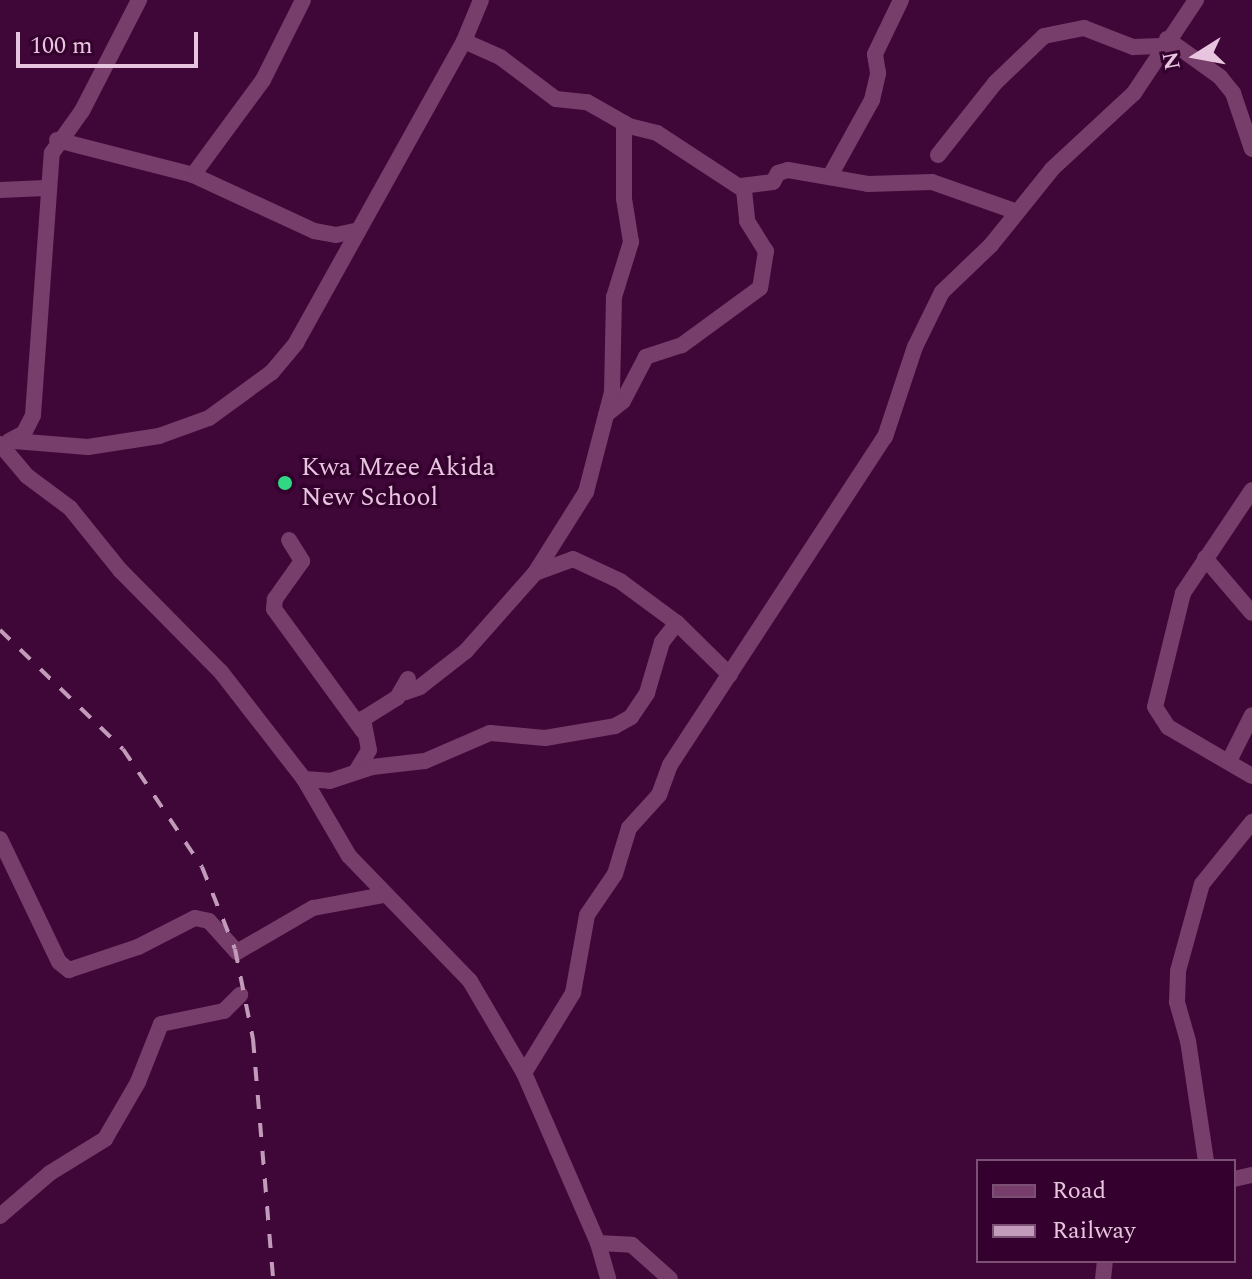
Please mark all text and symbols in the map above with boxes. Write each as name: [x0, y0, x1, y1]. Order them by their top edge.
scale bar: [20, 16, 202, 66]
north arrow: [1156, 16, 1236, 96]
text: 100 m: [30, 28, 93, 64]
text: N: [1154, 49, 1190, 73]
place label: Kwa Mzee Akida New School: [301, 452, 495, 514]
marker: Kwa Mzee Akida New School: [276, 474, 294, 492]
legend: [976, 1159, 1236, 1263]
text: Road: [1052, 1173, 1106, 1209]
text: Railway: [1052, 1213, 1136, 1249]

